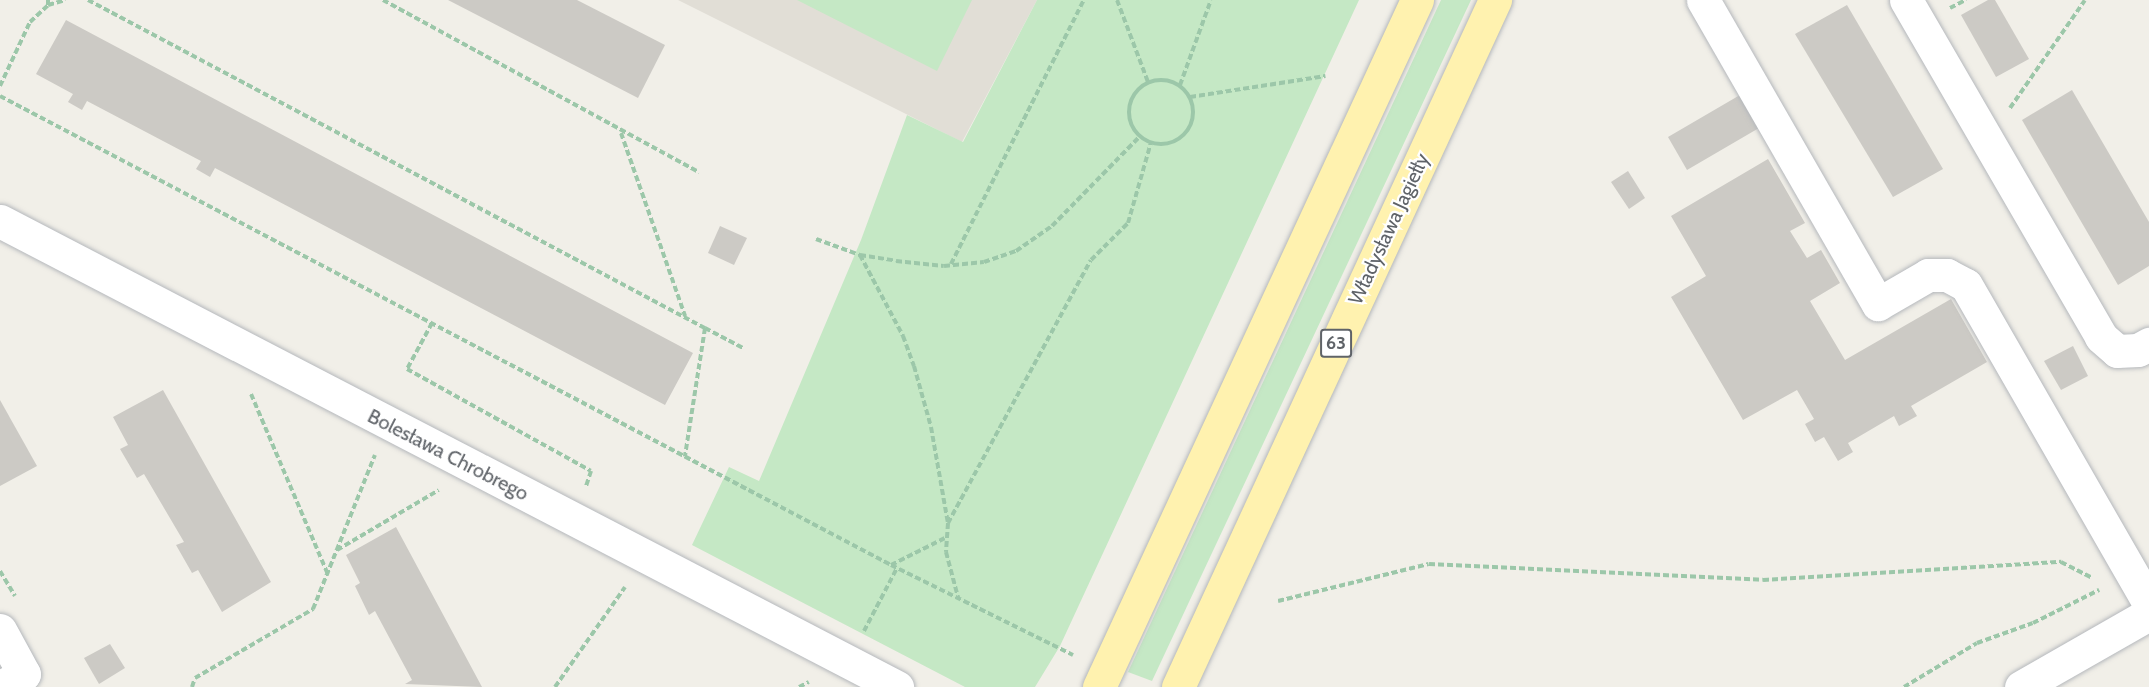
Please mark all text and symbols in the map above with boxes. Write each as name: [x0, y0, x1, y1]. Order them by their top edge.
street label: Władysława Jagiełły: [1343, 150, 1435, 308]
road number: 63: [1320, 328, 1352, 358]
street label: Bolesława Chrobrego: [364, 404, 532, 506]

